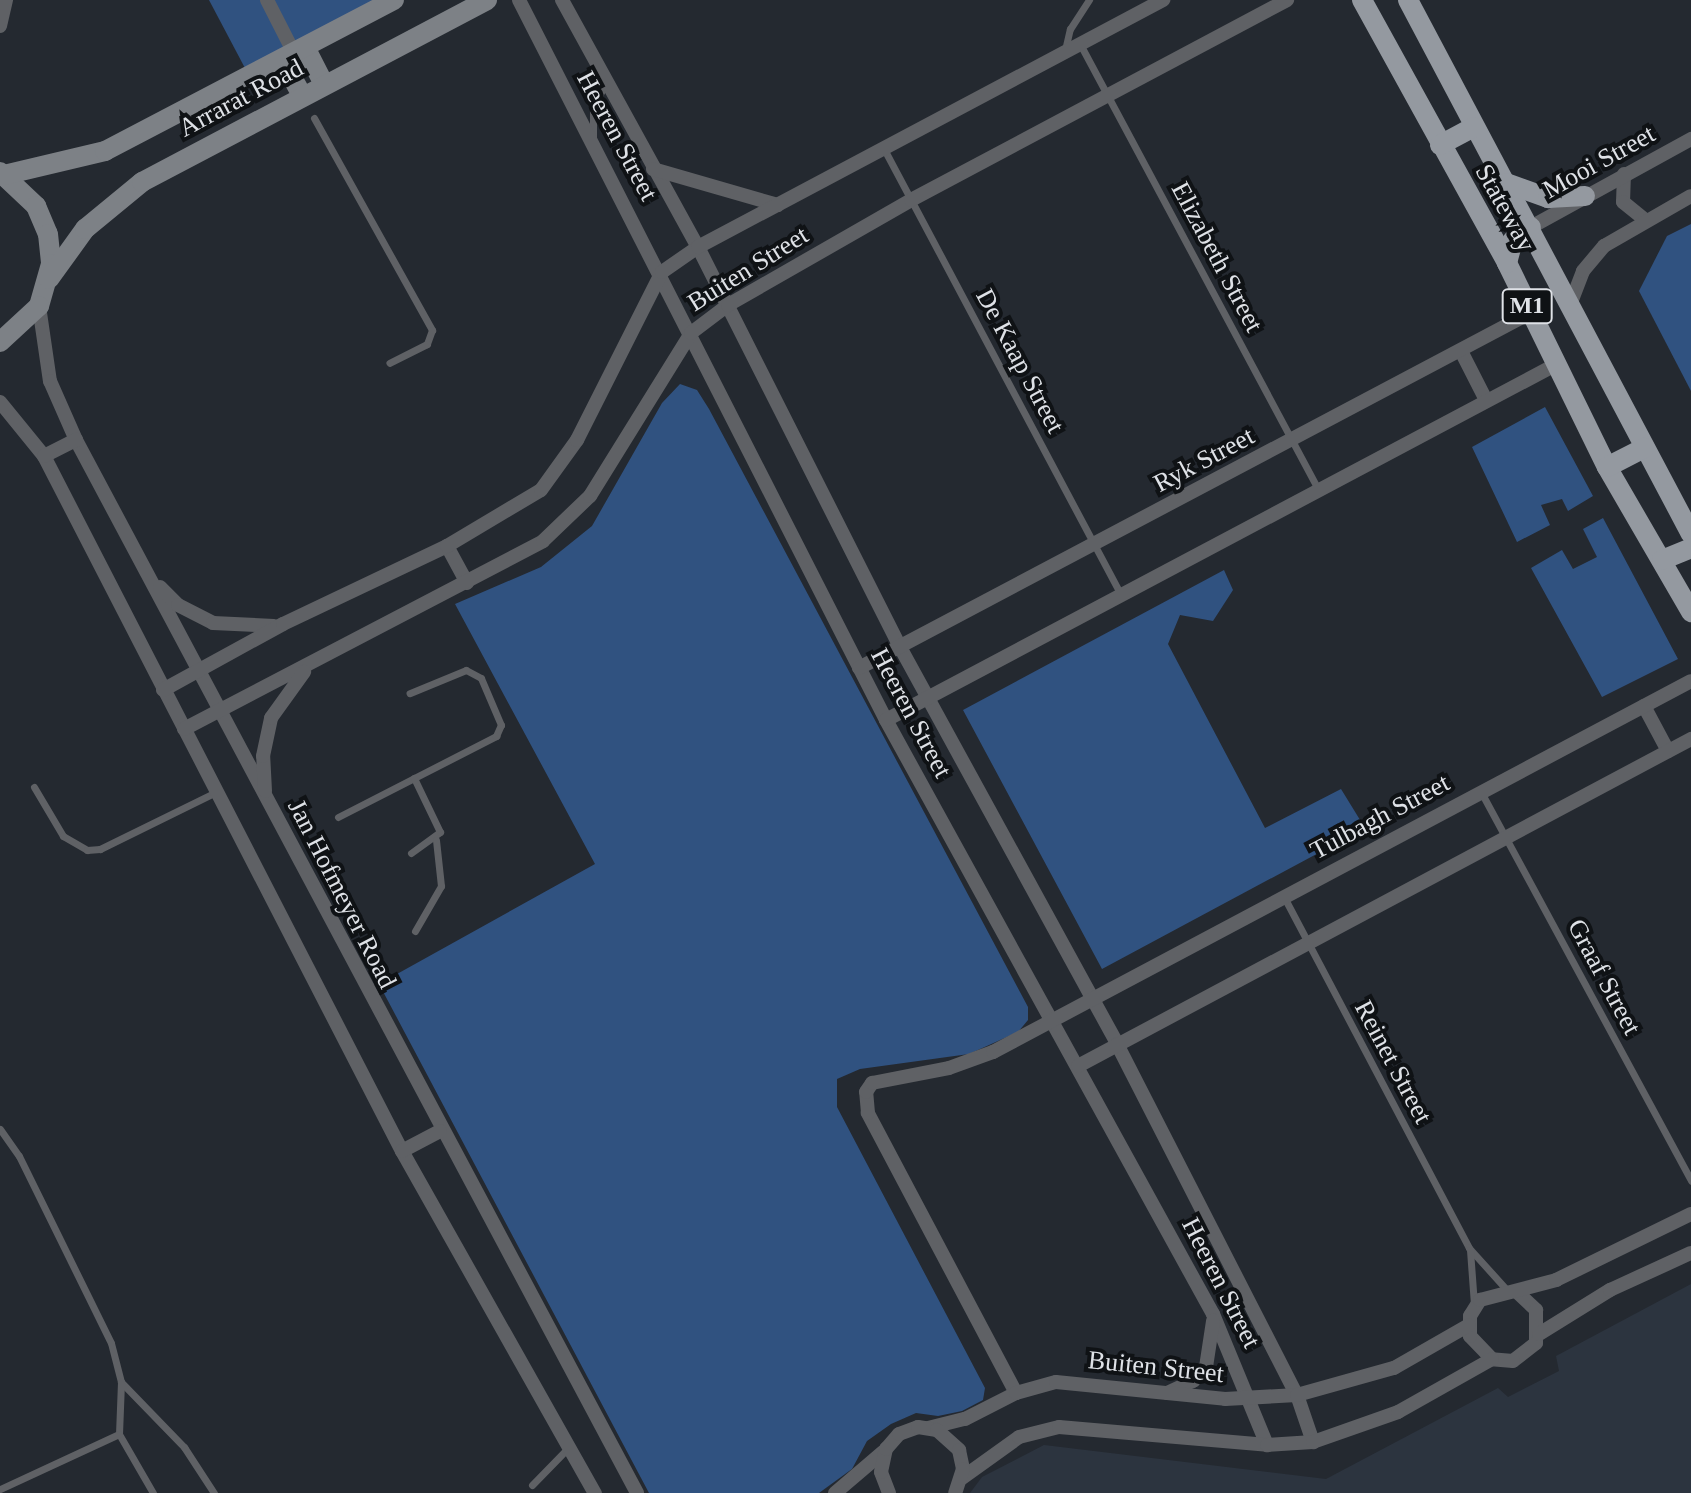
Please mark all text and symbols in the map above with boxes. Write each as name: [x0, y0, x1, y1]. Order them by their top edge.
street label: Arrarat Road: [173, 52, 309, 144]
street label: Heeren Street: [570, 66, 664, 206]
street label: Mooi Street: [1537, 118, 1661, 206]
street label: Stateway: [1468, 159, 1542, 257]
street label: Elizabeth Street: [1164, 177, 1270, 337]
street label: Buiten Street: [682, 220, 814, 318]
street label: De Kaap Street: [969, 284, 1071, 438]
road number: M1: [1501, 286, 1553, 326]
street label: Ryk Street: [1148, 421, 1260, 499]
street label: Heeren Street: [864, 643, 958, 783]
street label: Tulbagh Street: [1305, 767, 1455, 867]
street label: Jan Hofmeyer Road: [281, 794, 403, 994]
street label: Graaf Street: [1561, 914, 1647, 1040]
street label: Reinet Street: [1348, 995, 1438, 1129]
street label: Heeren Street: [1175, 1213, 1267, 1353]
street label: Buiten Street: [1087, 1344, 1225, 1390]

